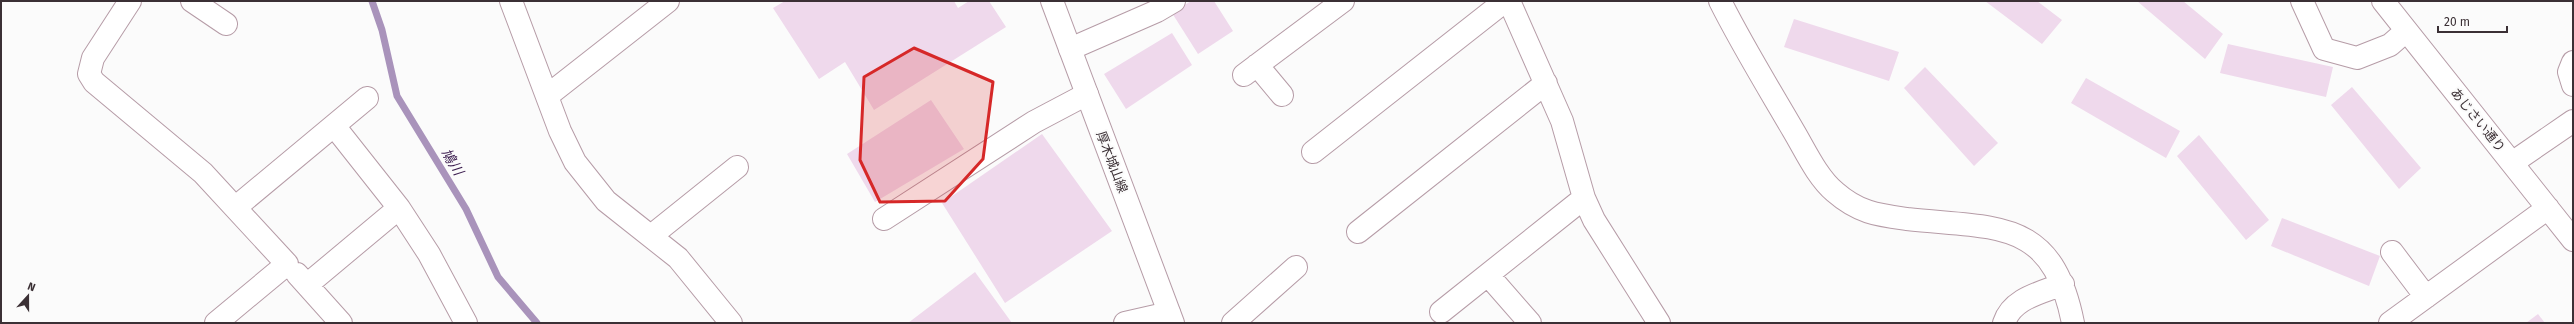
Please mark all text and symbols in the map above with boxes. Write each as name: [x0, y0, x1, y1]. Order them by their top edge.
scale bar: [2438, 8, 2507, 34]
text: 20 m: [2444, 15, 2470, 29]
street label: あじさい通り: [2448, 85, 2508, 155]
street label: 厚木城山線: [1093, 129, 1131, 195]
water label: 鳩川: [437, 146, 468, 180]
north arrow: [8, 276, 48, 316]
text: N: [26, 280, 37, 295]

